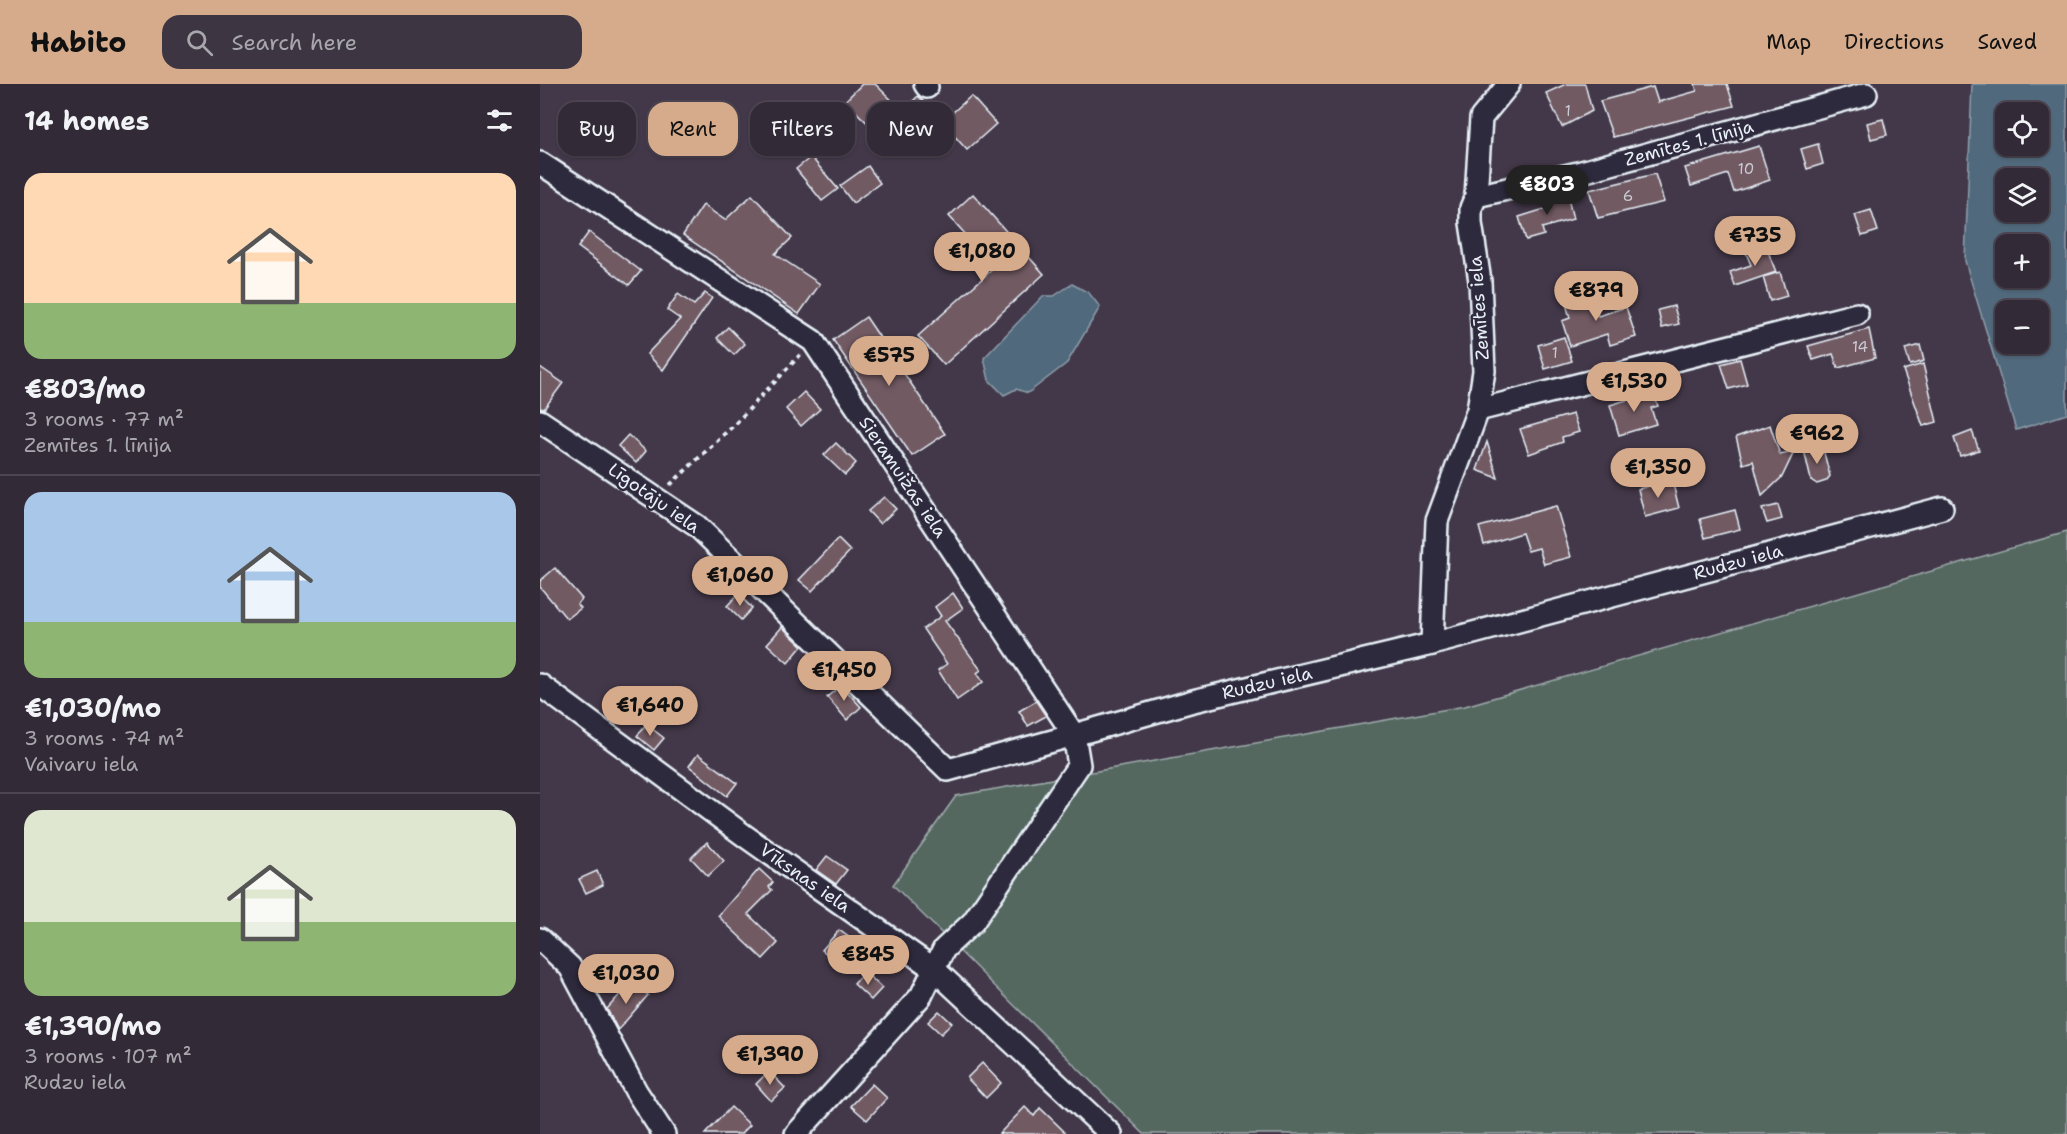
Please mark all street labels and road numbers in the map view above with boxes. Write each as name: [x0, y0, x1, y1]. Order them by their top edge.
street label: Zemītes 1. līnija: [1622, 114, 1756, 172]
street label: Zemītes iela: [1463, 255, 1495, 361]
street label: Sieramuižas iela: [854, 412, 952, 542]
street label: Līgotāju iela: [603, 457, 705, 539]
street label: Rudzu iela: [1691, 539, 1785, 585]
street label: Rudzu iela: [1220, 661, 1314, 705]
street label: Vīksnas iela: [755, 838, 855, 918]

